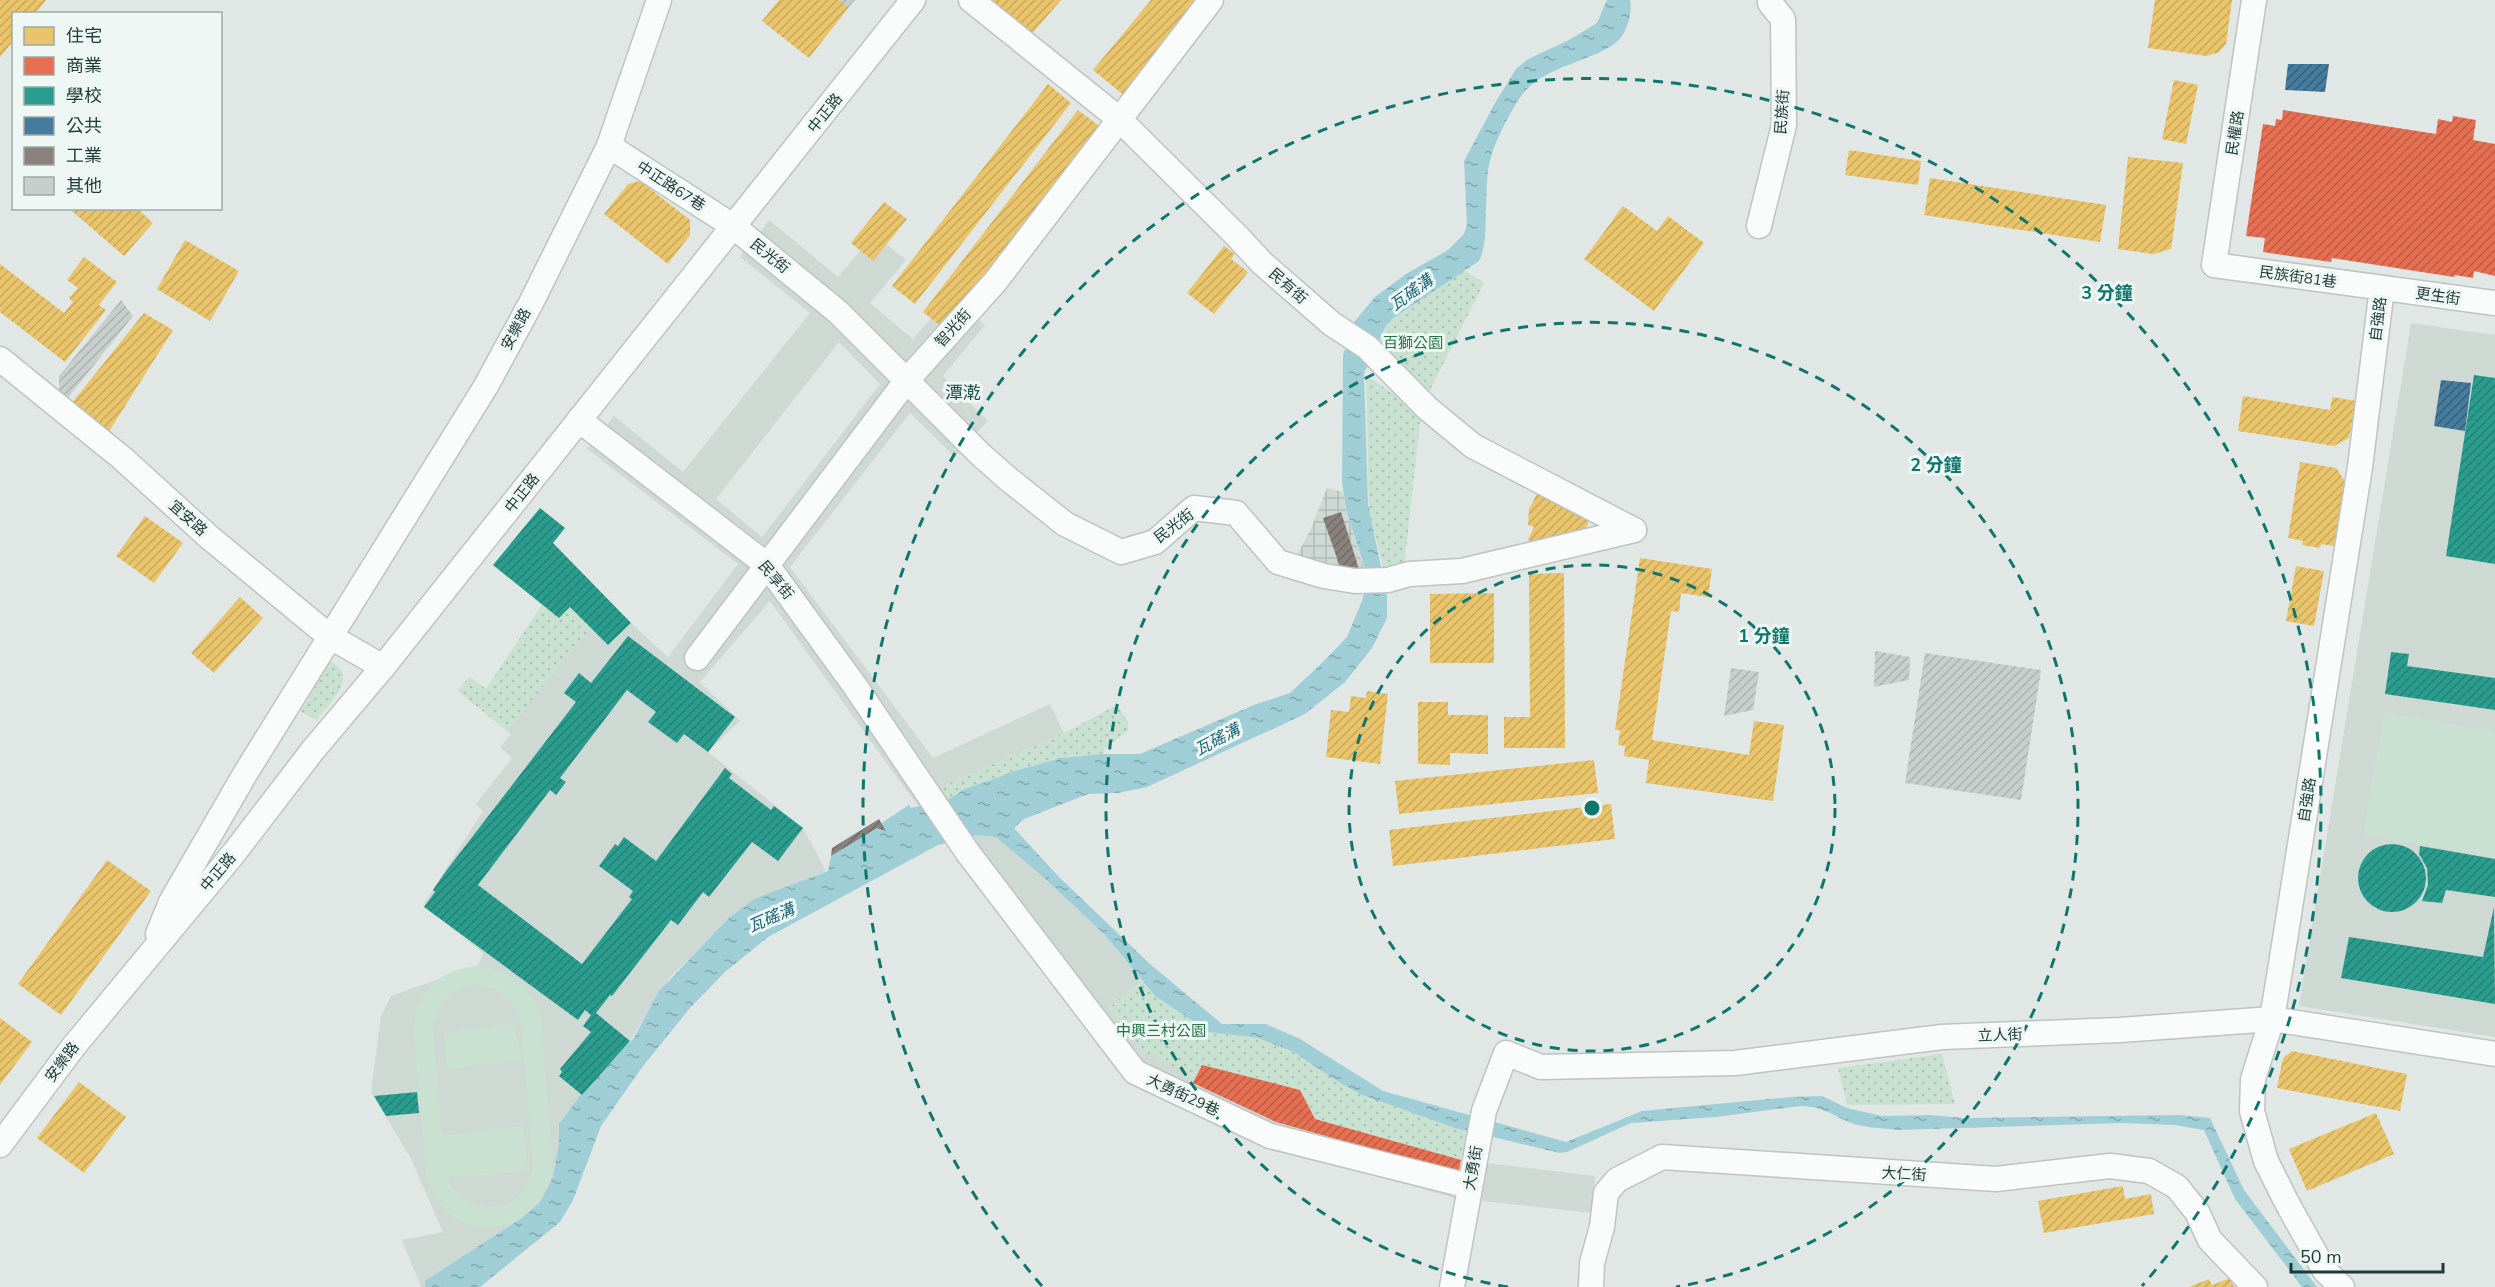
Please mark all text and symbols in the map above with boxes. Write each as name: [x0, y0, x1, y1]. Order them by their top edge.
legend: [12, 12, 222, 210]
text: 住宅: [66, 24, 102, 48]
text: 商業: [66, 54, 102, 78]
text: 學校: [66, 84, 102, 108]
street label: 中正路: [803, 89, 847, 137]
street label: 民族街: [1770, 89, 1794, 135]
street label: 民權路: [2222, 109, 2248, 157]
text: 公共: [66, 114, 102, 138]
text: 工業: [66, 144, 102, 168]
street label: 中正路67巷: [633, 156, 709, 216]
text: 其他: [66, 174, 102, 198]
street label: 民光街: [746, 234, 794, 278]
street label: 民族街81巷: [2258, 262, 2338, 292]
street label: 民有街: [1264, 264, 1312, 308]
water label: 瓦磘溝: [1386, 269, 1439, 316]
text: 3 分鐘: [2081, 281, 2133, 305]
street label: 更生街: [2414, 283, 2462, 309]
street label: 自強路: [2365, 295, 2391, 343]
street label: 安樂路: [497, 304, 535, 354]
street label: 智光街: [931, 305, 975, 351]
park label: 百獅公園: [1383, 333, 1443, 353]
district label: 潭漧: [945, 381, 981, 405]
text: 2 分鐘: [1910, 453, 1962, 477]
street label: 中正路: [500, 469, 544, 517]
street label: 宜安路: [165, 496, 211, 540]
street label: 民光街: [1150, 504, 1198, 548]
street label: 民享街: [754, 556, 798, 604]
text: 1 分鐘: [1738, 624, 1790, 648]
water label: 瓦磘溝: [1191, 718, 1246, 761]
street label: 自強路: [2294, 776, 2320, 824]
centre of rings: [1582, 798, 1602, 818]
street label: 中正路: [196, 848, 240, 896]
water label: 瓦磘溝: [745, 898, 800, 937]
park label: 中興三村公園: [1116, 1021, 1206, 1041]
street label: 立人街: [1977, 1024, 2023, 1046]
street label: 安樂路: [40, 1038, 84, 1086]
street label: 大勇街29巷: [1143, 1069, 1223, 1121]
street label: 大勇街: [1459, 1144, 1487, 1192]
street label: 大仁街: [1881, 1163, 1927, 1185]
scale bar: [2291, 1236, 2442, 1274]
text: 50 m: [2300, 1245, 2342, 1269]

